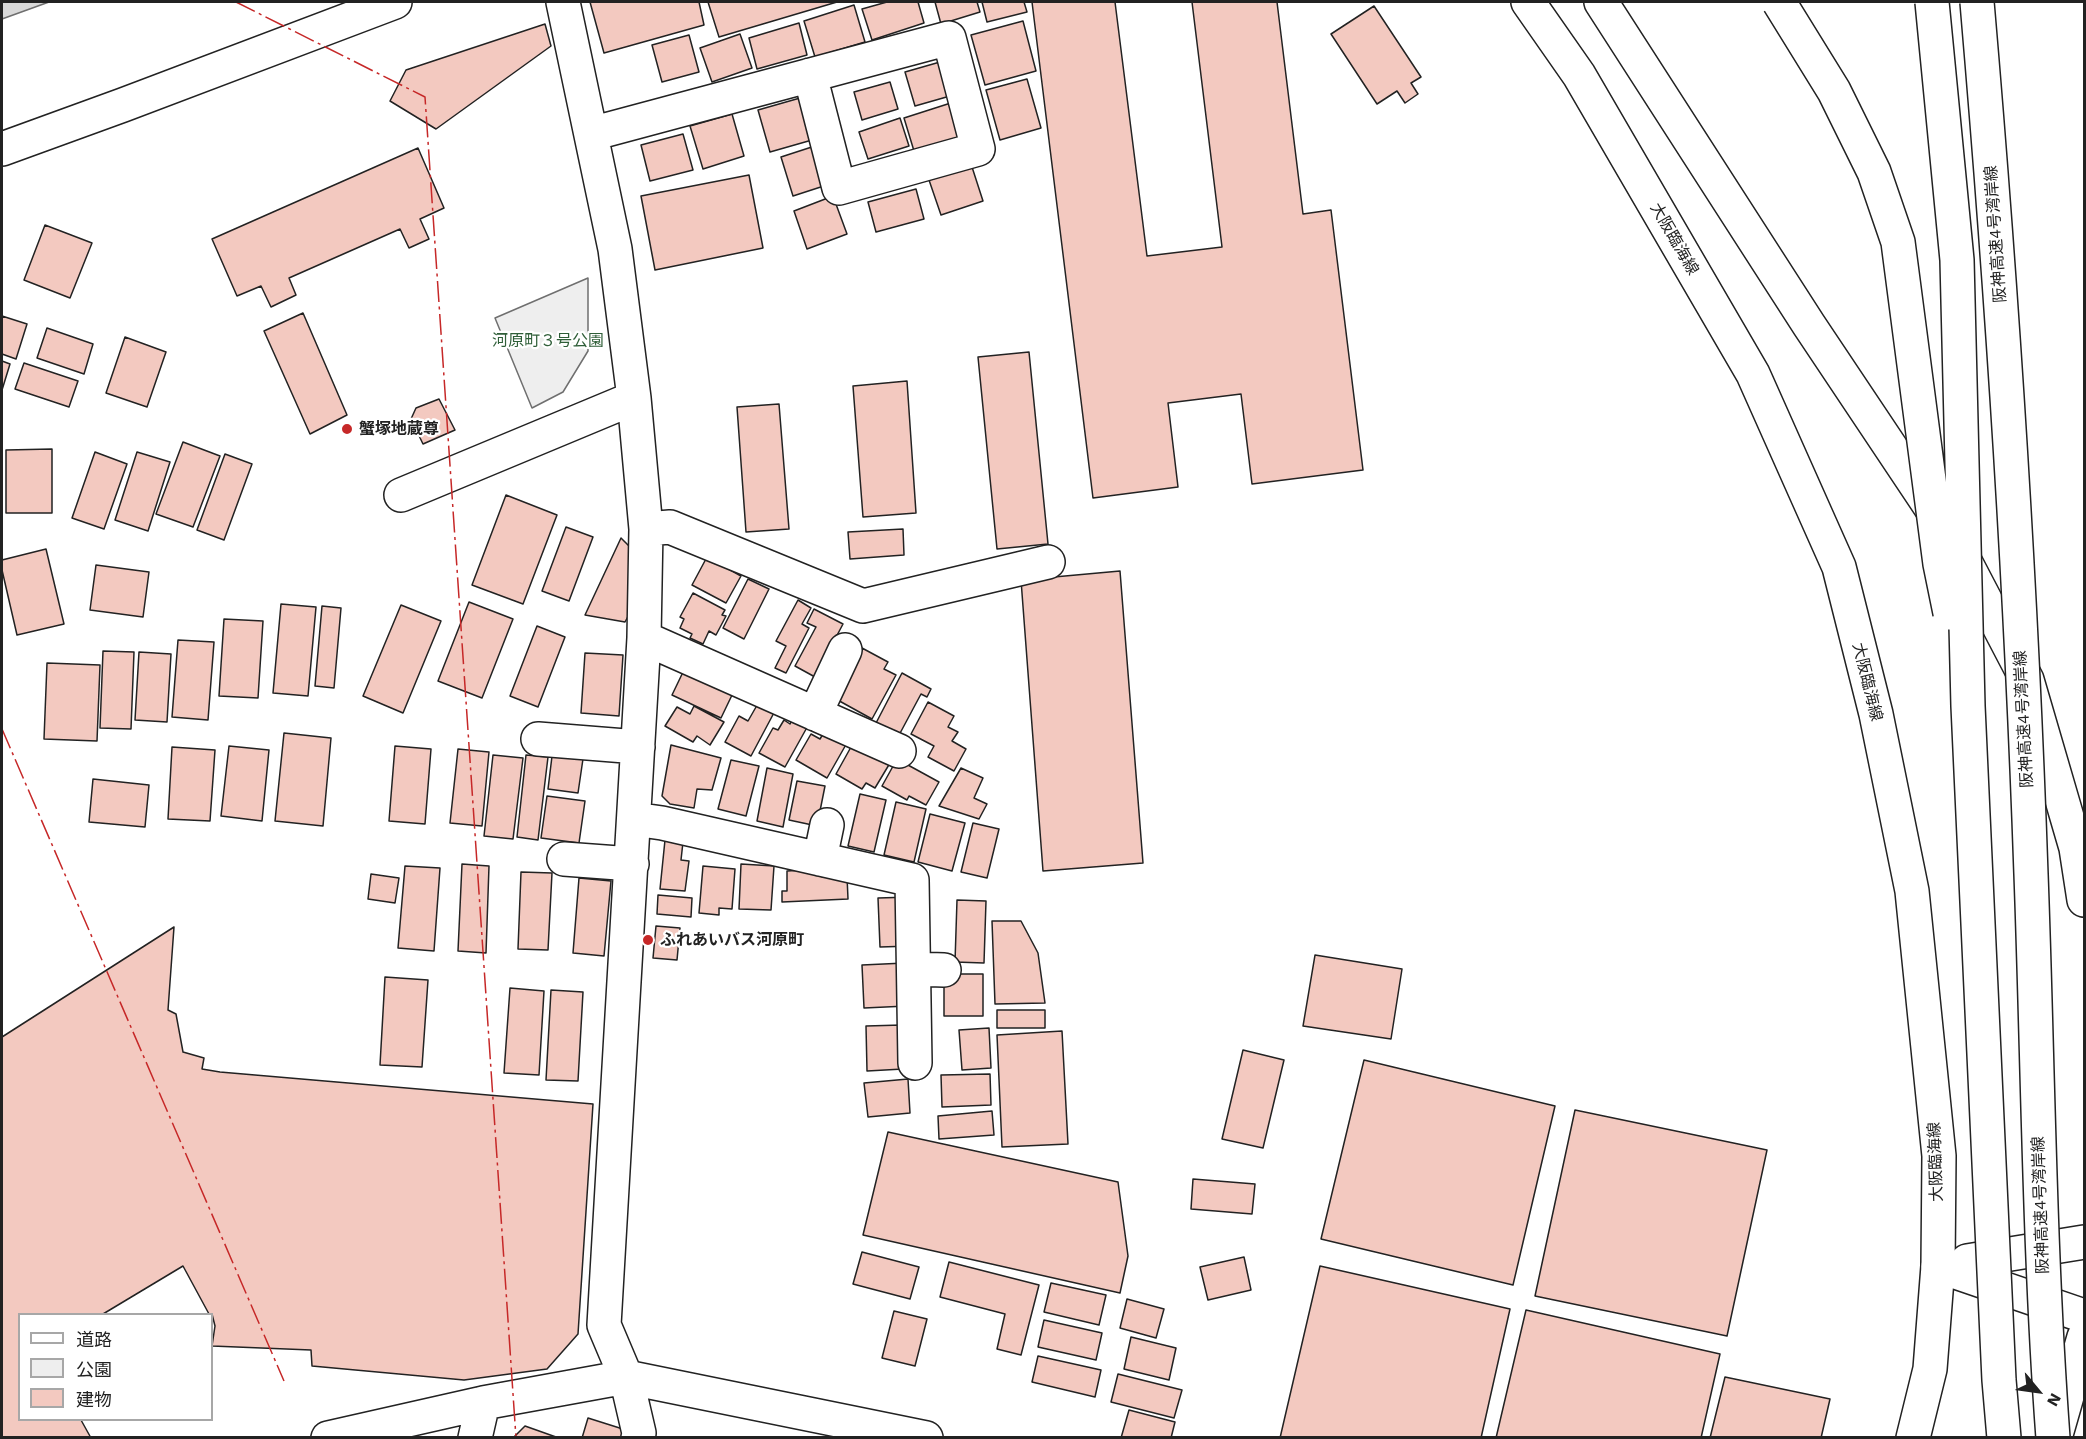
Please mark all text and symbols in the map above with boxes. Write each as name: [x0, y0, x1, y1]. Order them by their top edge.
street label: 阪神高速4号湾岸線: [1982, 165, 2010, 303]
street label: 大阪臨海線: [1646, 200, 1702, 278]
park label: 河原町３号公園: [492, 331, 604, 351]
place label: 蟹塚地蔵尊: [359, 419, 439, 439]
marker: 蟹塚地蔵尊: [340, 422, 354, 436]
street label: 大阪臨海線: [1848, 641, 1886, 723]
street label: 阪神高速4号湾岸線: [2011, 650, 2037, 788]
place label: ふれあいバス河原町: [660, 930, 804, 950]
marker: ふれあいバス河原町: [641, 933, 655, 947]
street label: 大阪臨海線: [1925, 1122, 1947, 1202]
street label: 阪神高速4号湾岸線: [2029, 1136, 2053, 1274]
legend: [18, 1313, 213, 1421]
text: 道路: [76, 1329, 112, 1350]
text: 公園: [76, 1359, 112, 1380]
north arrow: [2008, 1361, 2068, 1421]
text: 建物: [76, 1389, 112, 1410]
text: N: [2043, 1390, 2065, 1410]

